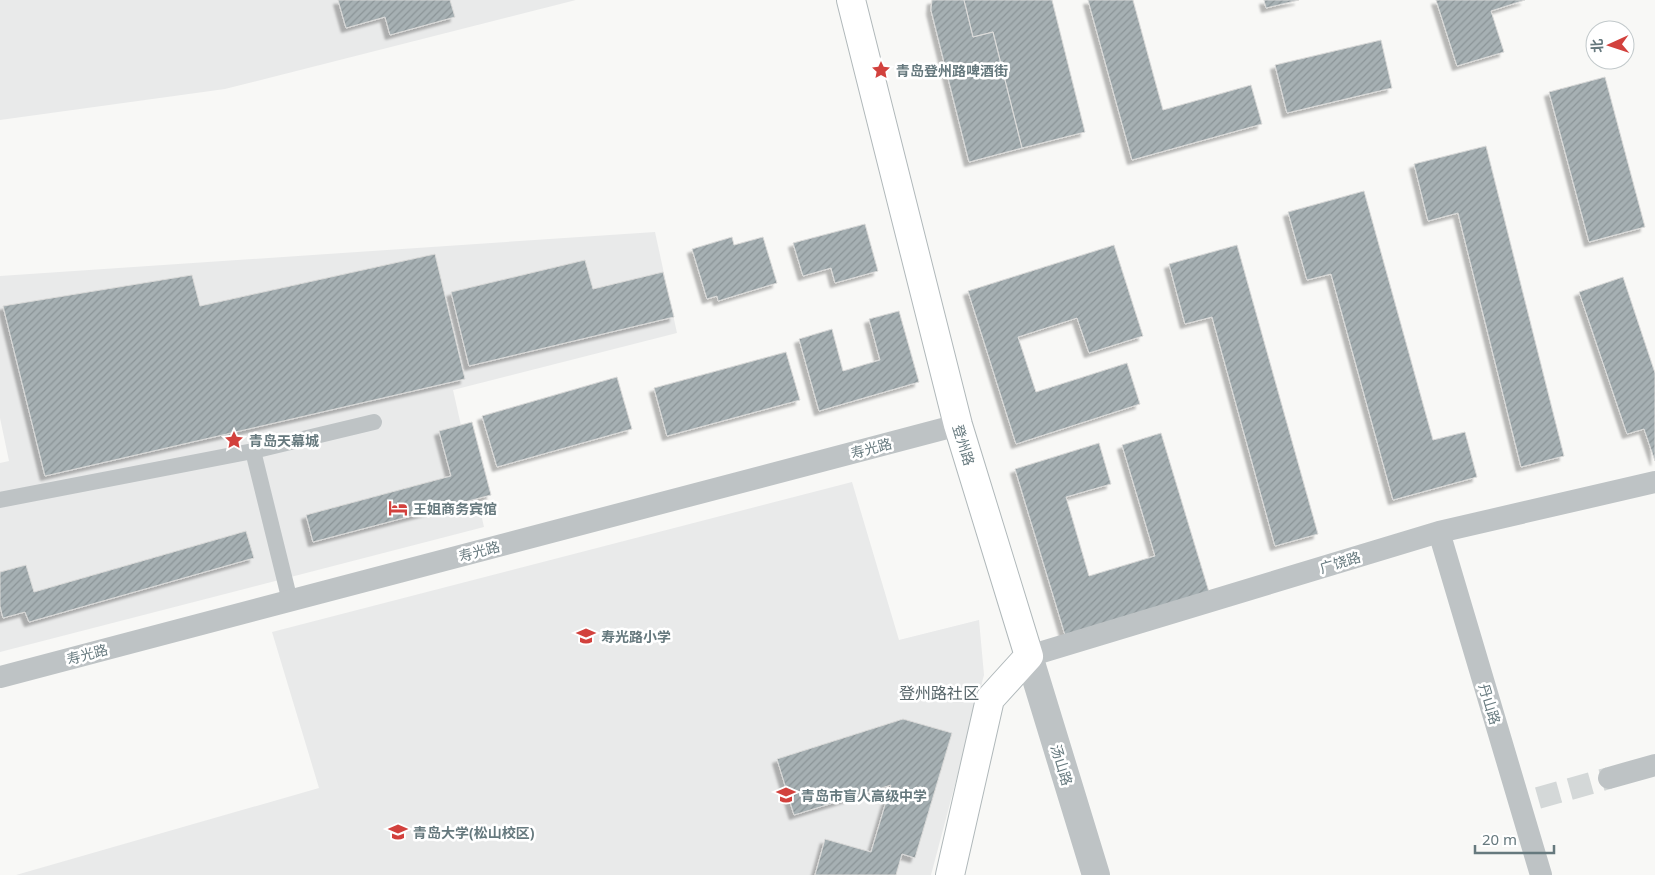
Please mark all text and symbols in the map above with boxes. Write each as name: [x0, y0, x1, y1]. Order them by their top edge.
north arrow: [1585, 20, 1635, 70]
text: 北: [1587, 38, 1606, 53]
place icon: 青岛登州路啤酒街: [870, 59, 892, 81]
place label: 青岛登州路啤酒街: [896, 61, 1008, 80]
street label: 登州路: [949, 422, 979, 468]
place icon: 青岛天幕城: [223, 429, 245, 451]
place label: 青岛天幕城: [249, 431, 319, 450]
street label: 寿光路: [848, 433, 894, 463]
hotel icon: 王姐商务宾馆: [387, 497, 409, 519]
place label: 王姐商务宾馆: [413, 499, 497, 518]
street label: 寿光路: [456, 536, 502, 566]
street label: 广饶路: [1317, 547, 1363, 577]
school or university icon: 寿光路小学: [575, 625, 597, 647]
place label: 寿光路小学: [601, 627, 671, 646]
street label: 寿光路: [64, 639, 110, 669]
street label: 丹山路: [1475, 681, 1505, 727]
district label: 登州路社区: [899, 682, 979, 704]
street label: 汤山路: [1047, 742, 1077, 788]
school or university icon: 青岛市盲人高级中学: [775, 784, 797, 806]
place label: 青岛市盲人高级中学: [801, 786, 927, 805]
school or university icon: 青岛大学(松山校区): [387, 821, 409, 843]
scale bar: [1475, 822, 1554, 854]
place label: 青岛大学(松山校区): [413, 823, 535, 842]
text: 20 m: [1482, 829, 1517, 849]

